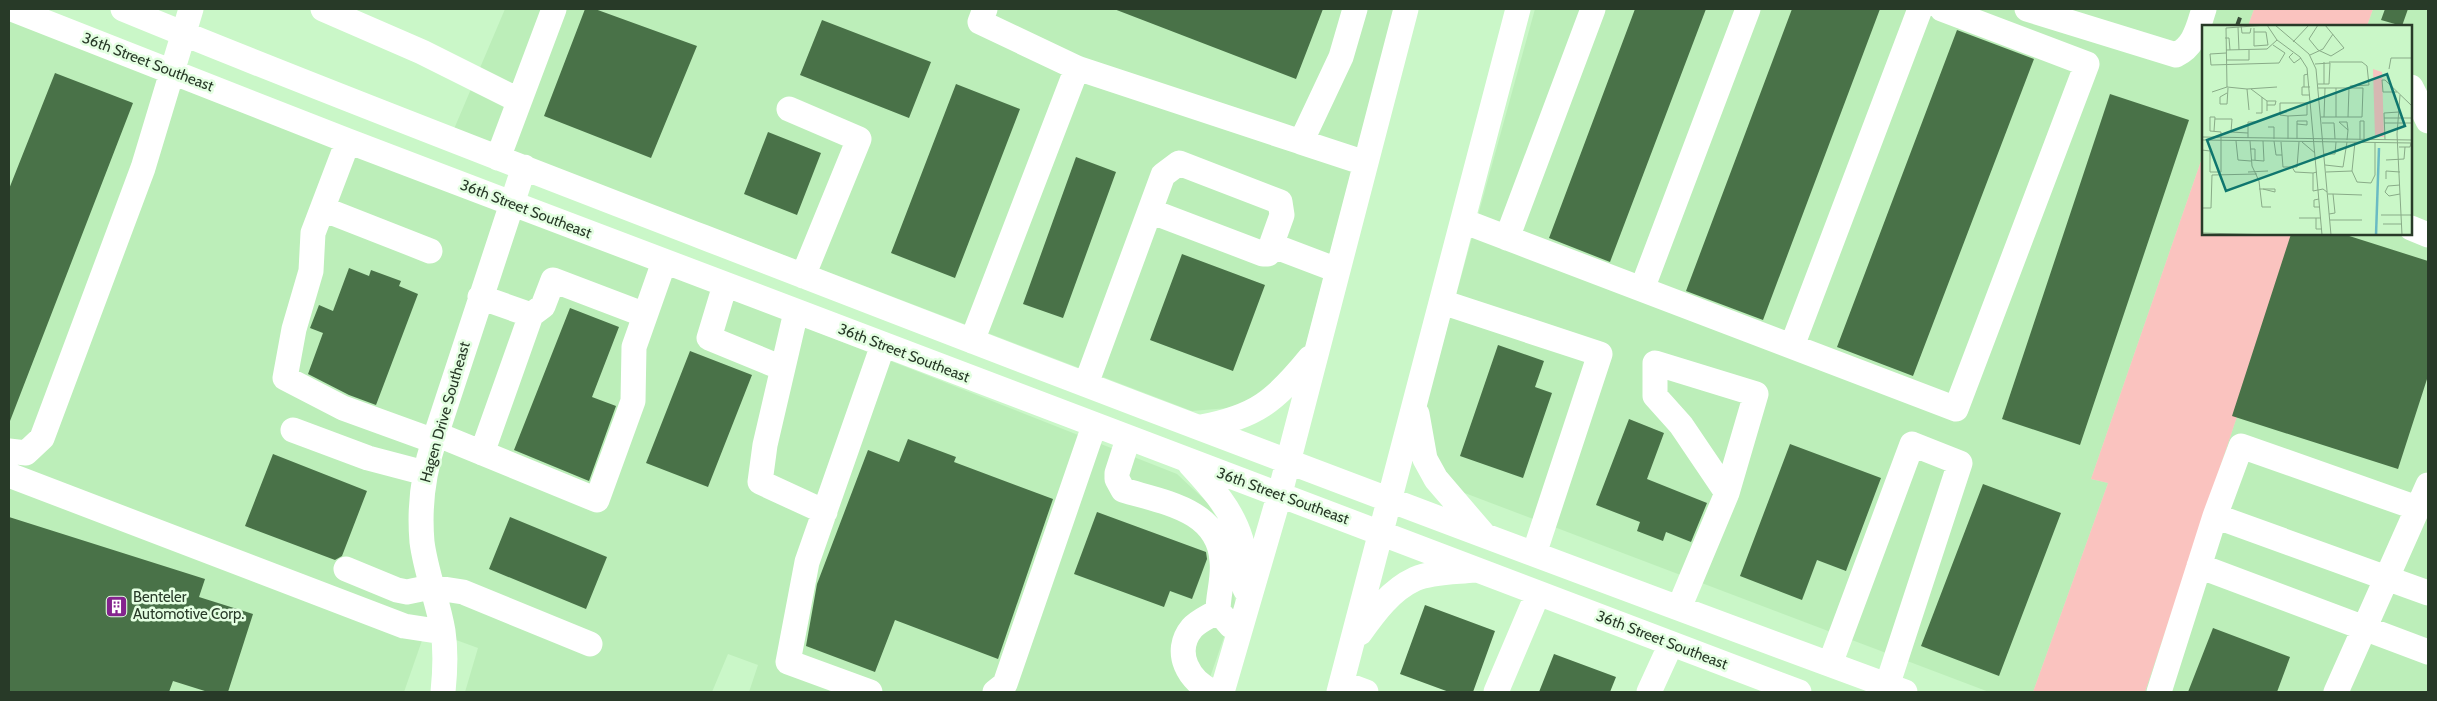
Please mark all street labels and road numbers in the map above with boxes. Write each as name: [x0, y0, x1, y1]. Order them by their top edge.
street label: 36th Street Southeast: [80, 29, 216, 95]
street label: 36th Street Southeast: [458, 176, 594, 242]
street label: 36th Street Southeast: [836, 320, 972, 386]
street label: Hagen Drive Southeast: [416, 339, 474, 485]
street label: 36th Street Southeast: [1214, 464, 1352, 528]
street label: 36th Street Southeast: [1594, 607, 1730, 673]

